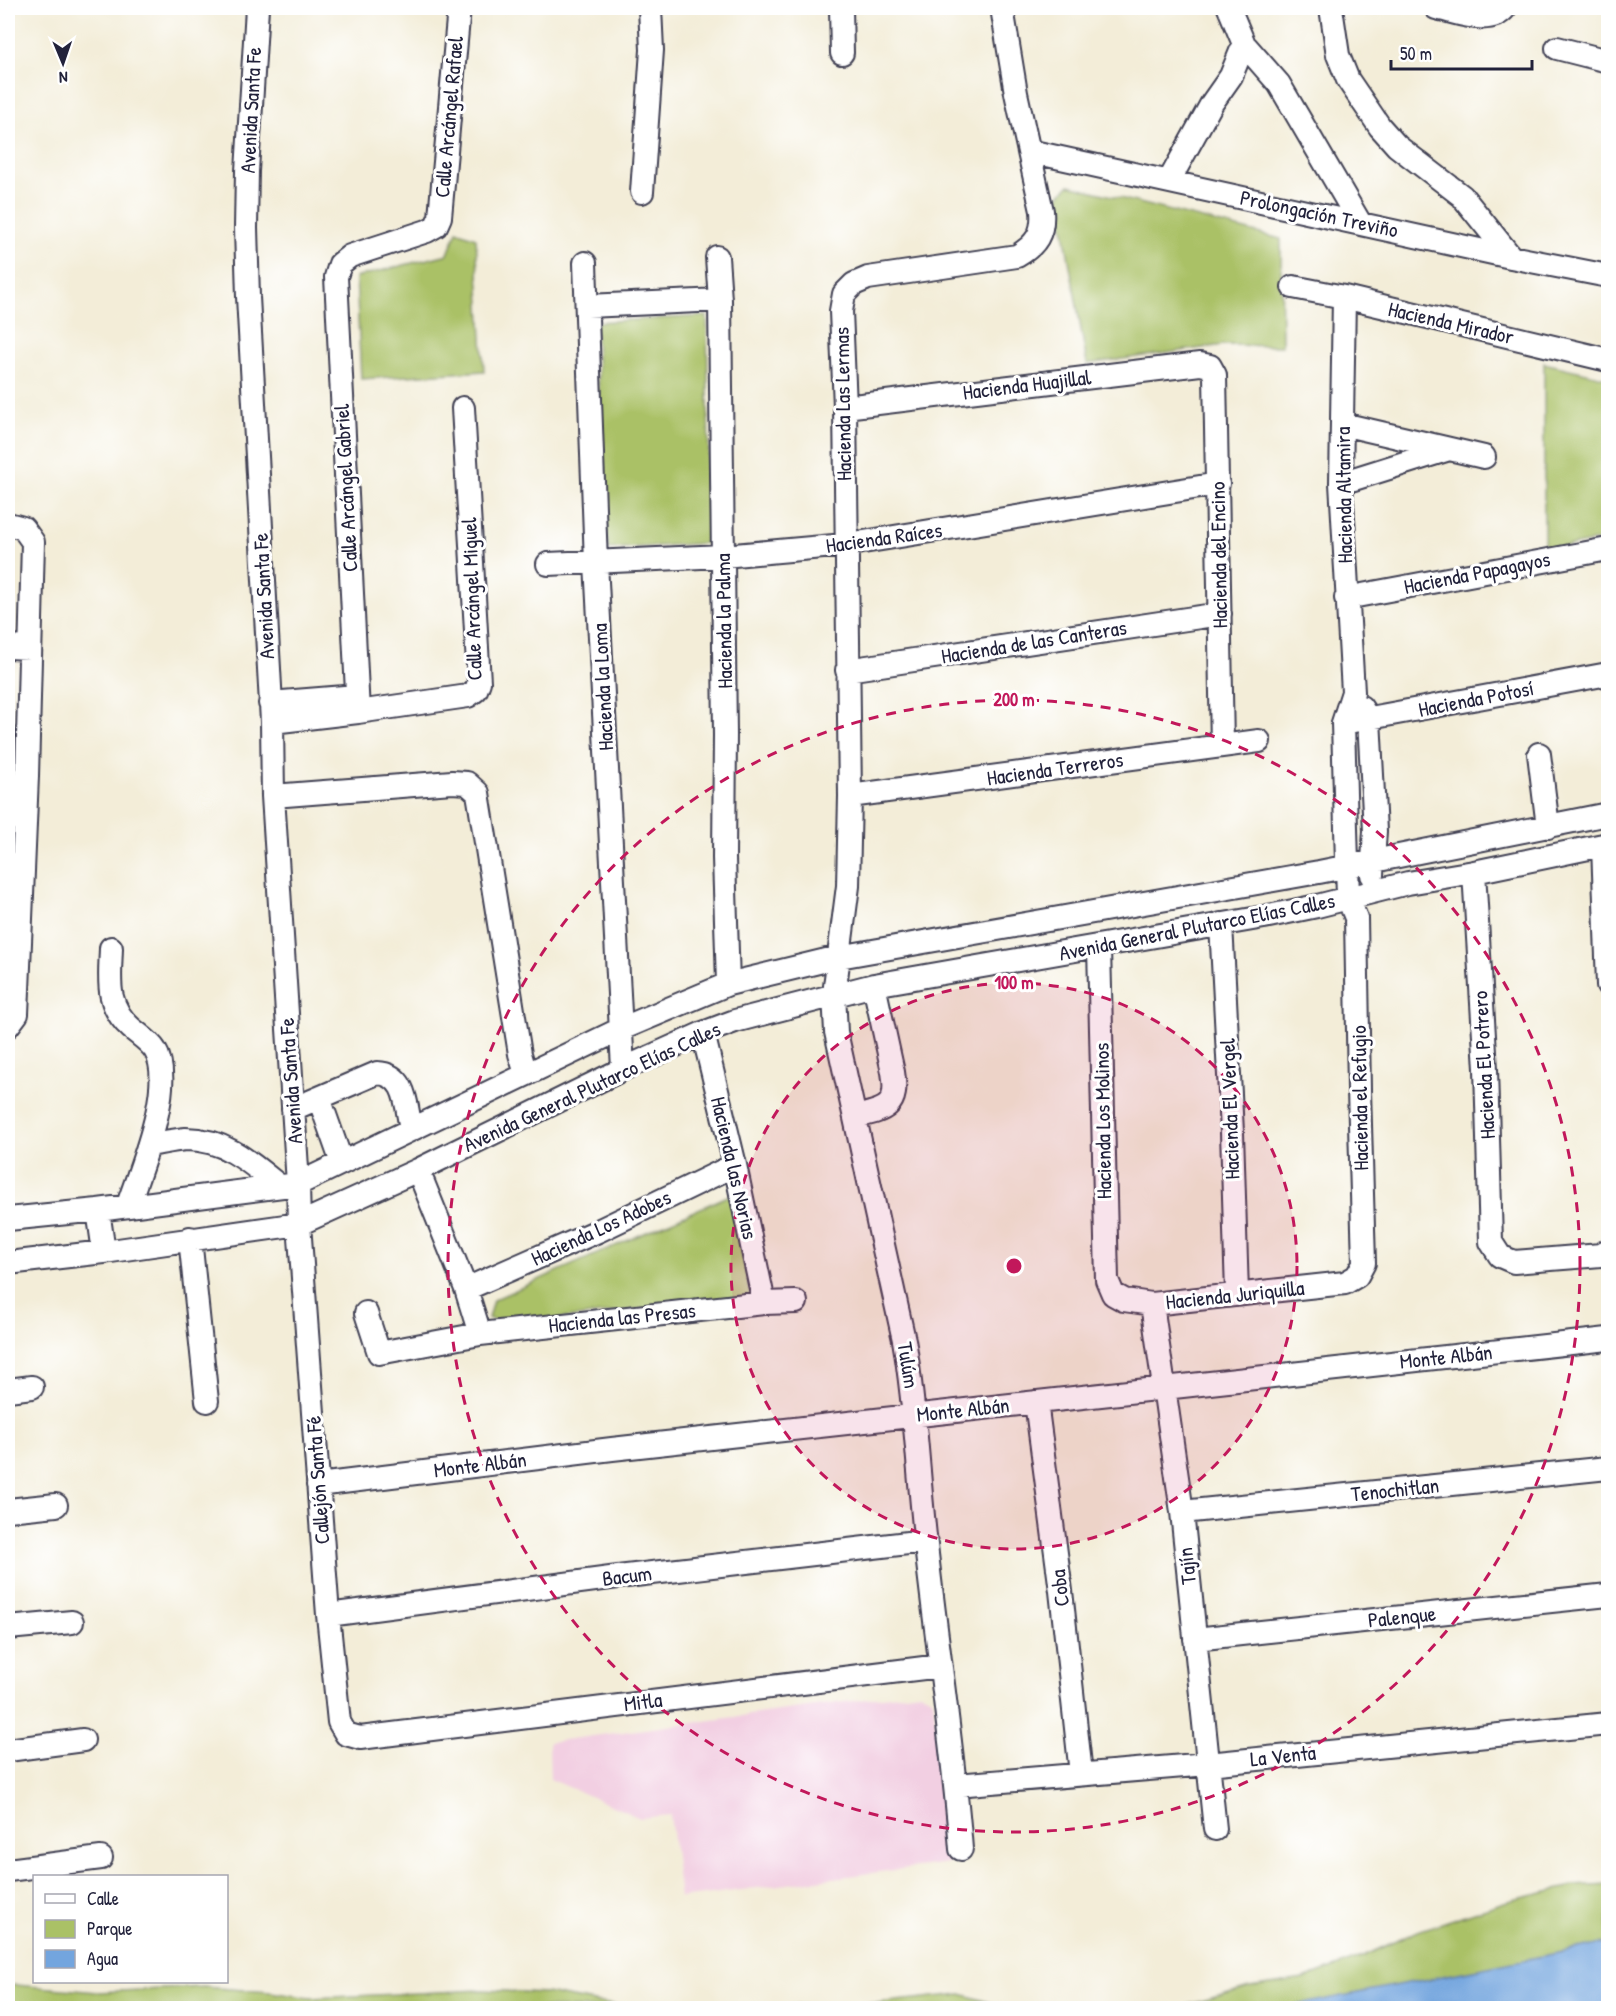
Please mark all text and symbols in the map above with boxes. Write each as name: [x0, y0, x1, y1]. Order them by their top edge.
north arrow: [33, 33, 93, 93]
scale bar: [1391, 33, 1532, 71]
street label: Calle Arcángel Rafael: [427, 35, 470, 199]
text: 50 m: [1400, 41, 1432, 66]
street label: Avenida Santa Fe: [233, 46, 268, 174]
text: N: [58, 67, 68, 89]
street label: Prolongación Treviño: [1237, 183, 1401, 244]
street label: Hacienda Mirador: [1385, 294, 1517, 351]
street label: Hacienda Las Lermas: [827, 327, 858, 481]
street label: Hacienda Huajillal: [961, 362, 1093, 407]
street label: Calle Arcángel Gabriel: [327, 403, 364, 573]
street label: Hacienda Altamira: [1328, 426, 1359, 564]
street label: Hacienda del Encino: [1203, 481, 1234, 629]
street label: Hacienda Raíces: [824, 515, 944, 560]
street label: Calle Arcángel Miguel: [454, 517, 489, 681]
street label: Avenida Santa Fe: [246, 532, 281, 660]
street label: Hacienda Papagayos: [1401, 544, 1553, 601]
street label: Hacienda la Palma: [708, 553, 739, 689]
street label: Hacienda de las Canteras: [939, 613, 1129, 670]
street label: Hacienda la Loma: [585, 623, 620, 751]
street label: Hacienda Potosí: [1416, 673, 1536, 724]
text: 200 m: [994, 687, 1034, 712]
street label: Hacienda Terreros: [985, 745, 1125, 792]
street label: Avenida General Plutarco Elías Calles: [1056, 886, 1337, 968]
text: 100 m: [994, 970, 1034, 995]
street label: Hacienda El Potrero: [1465, 990, 1502, 1140]
street label: Avenida General Plutarco Elías Calles: [459, 1014, 725, 1159]
street label: Avenida Santa Fe: [272, 1017, 309, 1145]
street label: Hacienda el Refugio: [1344, 1025, 1375, 1171]
street label: Hacienda El Vergel: [1213, 1038, 1246, 1180]
street label: Hacienda Los Molinos: [1087, 1043, 1118, 1199]
street label: Hacienda las Norias: [704, 1094, 765, 1242]
street label: Hacienda Los Adobes: [526, 1182, 675, 1273]
centre of rings: [1004, 1256, 1024, 1276]
street label: Hacienda Juriquilla: [1164, 1273, 1306, 1316]
street label: Hacienda las Presas: [547, 1295, 697, 1340]
street label: Monte Albán: [1398, 1337, 1494, 1376]
street label: Tulúm: [891, 1340, 926, 1390]
street label: Monte Albán: [915, 1390, 1011, 1429]
street label: Callejón Santa Fé: [299, 1415, 336, 1545]
street label: Monte Albán: [432, 1444, 528, 1485]
street label: Tenochitlan: [1349, 1470, 1440, 1509]
street label: Tajín: [1170, 1546, 1203, 1586]
street label: Bacum: [600, 1558, 653, 1593]
street label: Coba: [1043, 1568, 1076, 1608]
street label: Palenque: [1366, 1599, 1437, 1634]
street label: Mitla: [622, 1685, 664, 1718]
street label: La Venta: [1249, 1738, 1317, 1773]
legend: [33, 1875, 228, 1983]
text: Calle: [87, 1886, 119, 1911]
text: Parque: [87, 1916, 132, 1941]
text: Agua: [87, 1946, 118, 1971]

